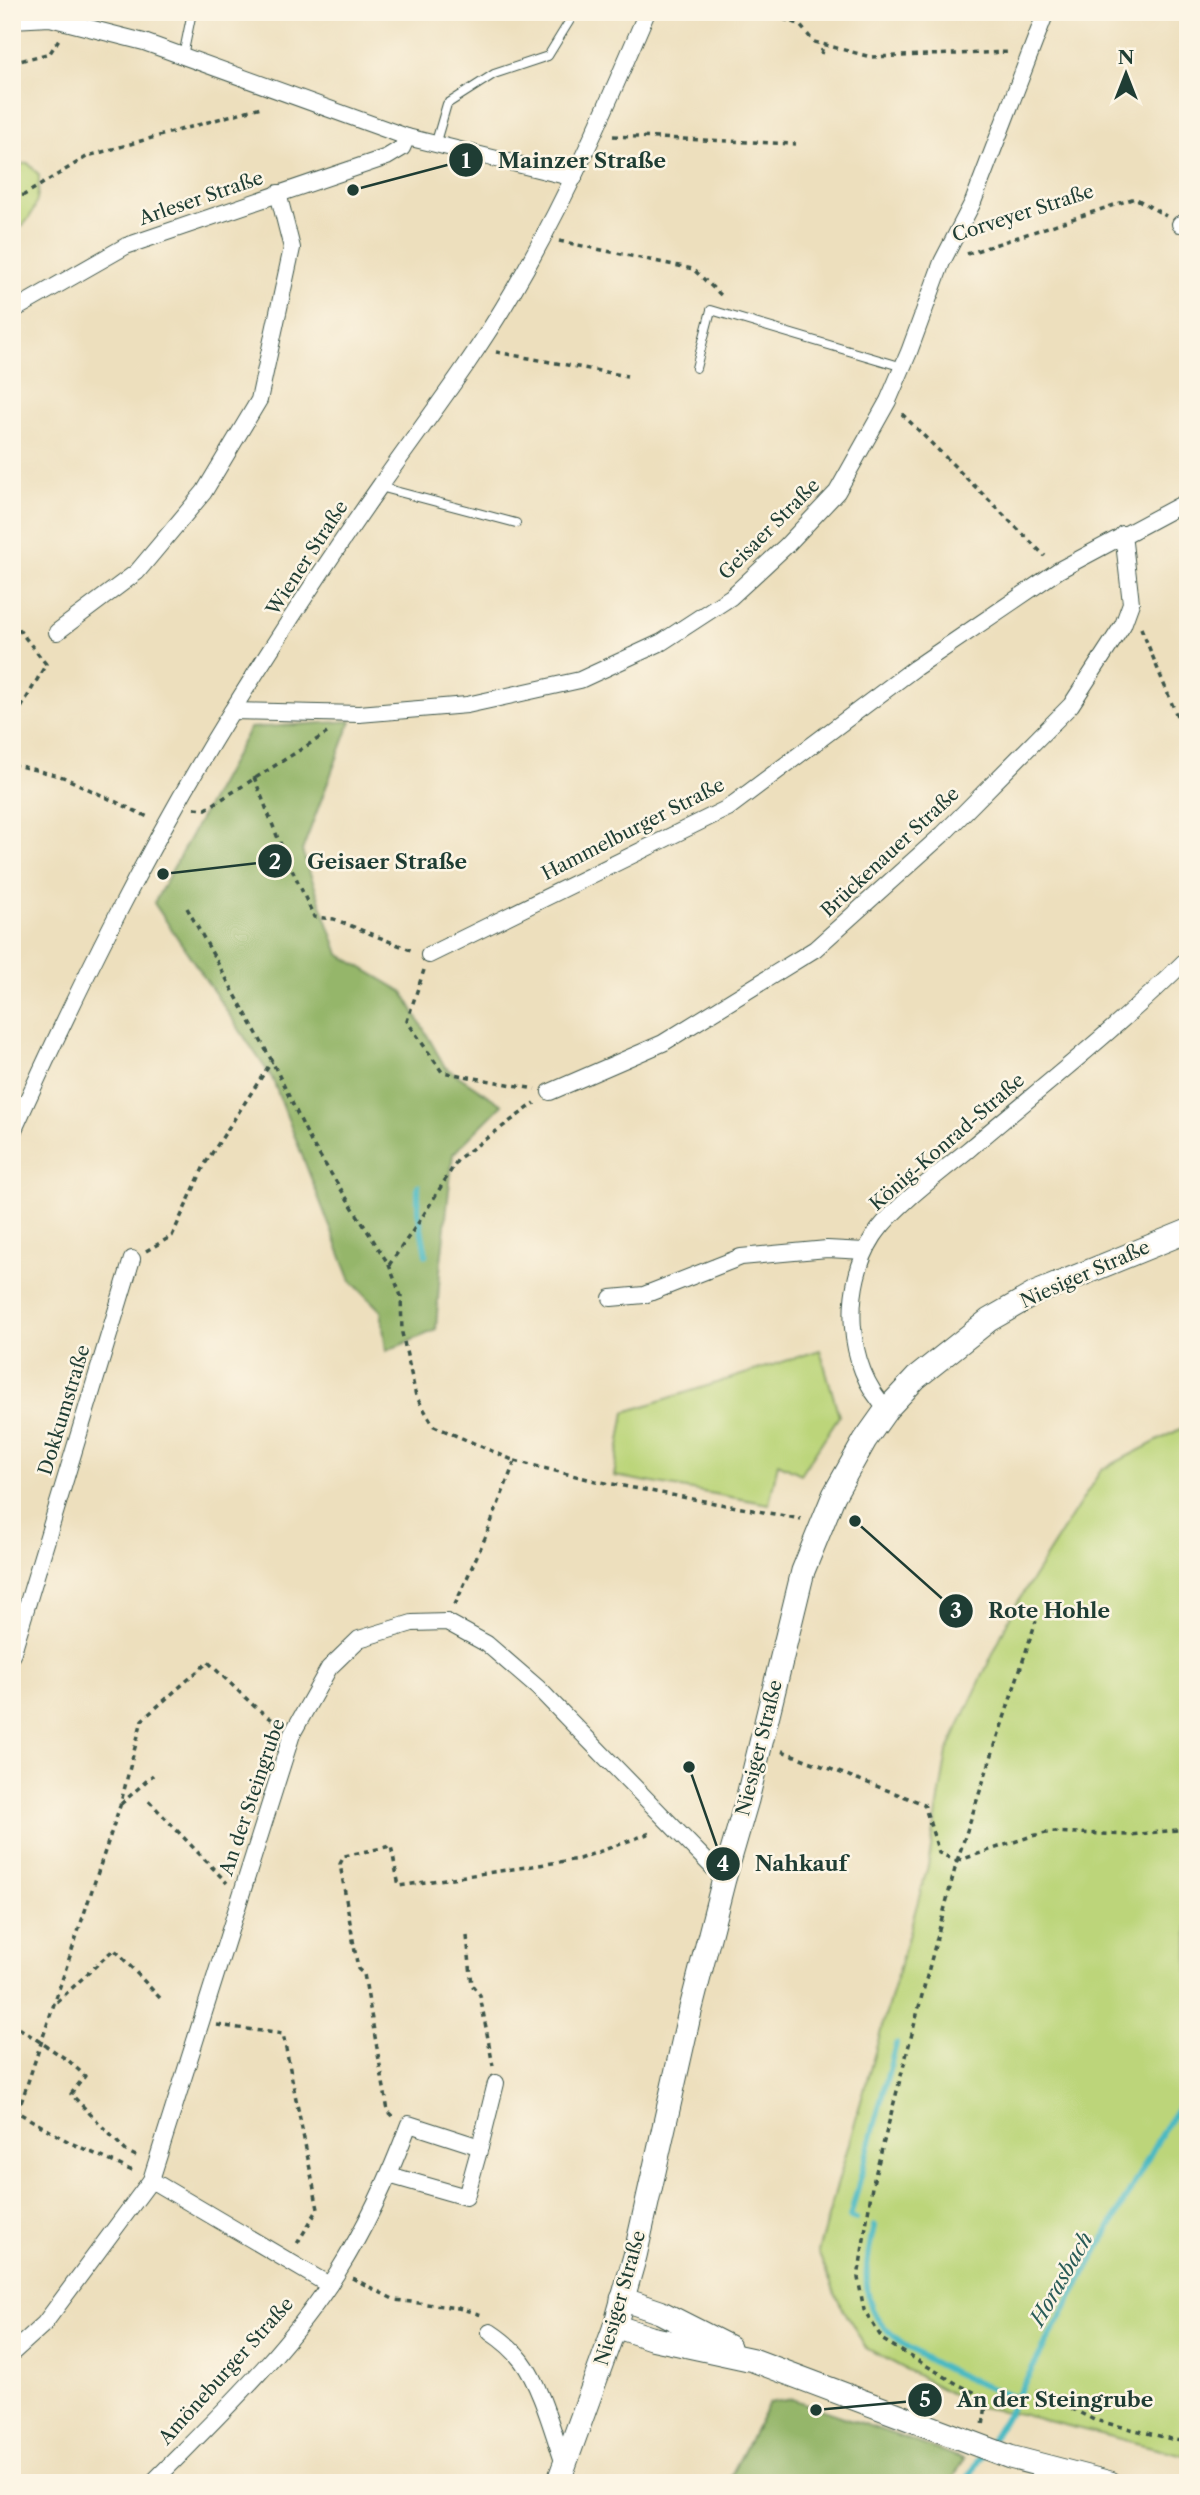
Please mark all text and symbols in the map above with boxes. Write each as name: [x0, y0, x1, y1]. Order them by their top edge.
north arrow: [1092, 38, 1162, 108]
text: N: [1118, 46, 1134, 69]
callout: Mainzer Straße: [448, 139, 680, 181]
text: 1: [461, 148, 471, 173]
text: Mainzer Straße: [498, 148, 666, 173]
street label: Arleser Straße: [135, 166, 266, 230]
street label: Corveyer Straße: [949, 179, 1097, 247]
street label: Geisaer Straße: [714, 474, 824, 584]
street label: Wiener Straße: [261, 496, 353, 621]
street label: Hammelburger Straße: [538, 773, 728, 885]
street label: Brückenauer Straße: [816, 782, 964, 922]
callout: Geisaer Straße: [258, 840, 481, 882]
text: 2: [269, 849, 281, 874]
text: Geisaer Straße: [307, 849, 467, 874]
street label: König-Konrad-Straße: [865, 1068, 1029, 1216]
street label: Niesiger Straße: [1017, 1235, 1153, 1313]
street label: Dokkumstraße: [33, 1342, 95, 1478]
callout: Rote Hohle: [939, 1590, 1124, 1632]
text: 3: [950, 1598, 962, 1623]
text: Rote Hohle: [988, 1598, 1110, 1623]
street label: Niesiger Straße: [731, 1678, 787, 1818]
street label: An der Steingrube: [214, 1716, 290, 1879]
callout: Nahkauf: [706, 1843, 861, 1885]
text: 4: [717, 1851, 729, 1876]
text: Nahkauf: [755, 1851, 851, 1876]
street label: Niesiger Straße: [590, 2228, 650, 2368]
water label: Horasbach: [1023, 2228, 1098, 2332]
street label: Amöneburger Straße: [153, 2293, 298, 2450]
callout: An der Steingrube: [907, 2379, 1167, 2421]
text: 5: [919, 2387, 931, 2412]
text: An der Steingrube: [956, 2387, 1153, 2412]

